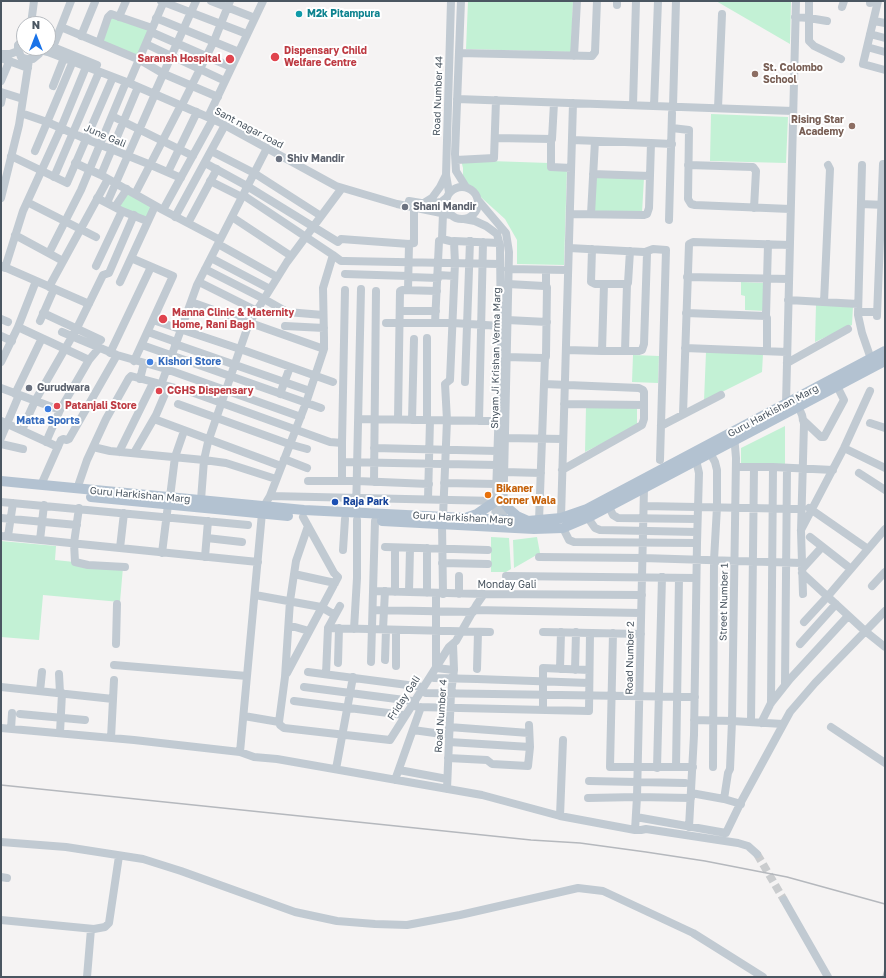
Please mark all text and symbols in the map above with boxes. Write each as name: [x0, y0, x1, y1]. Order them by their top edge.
place label: M2k Pitampura: [307, 8, 380, 20]
marker: M2k Pitampura: [294, 9, 304, 19]
north arrow: [16, 16, 56, 56]
text: N: [32, 18, 40, 31]
place label: Dispensary Child Welfare Centre: [284, 45, 367, 68]
marker: Dispensary Child Welfare Centre: [269, 51, 281, 63]
place label: Saransh Hospital: [138, 53, 221, 65]
marker: Saransh Hospital: [224, 53, 236, 65]
street label: Road Number 44: [431, 56, 445, 136]
place label: St. Colombo School: [763, 62, 823, 86]
marker: St. Colombo School: [750, 69, 760, 79]
street label: Sant nagar road: [213, 105, 285, 151]
place label: Rising Star Academy: [791, 114, 844, 138]
marker: Rising Star Academy: [847, 121, 857, 131]
street label: June Gali: [82, 122, 128, 150]
place label: Shiv Mandir: [287, 153, 345, 165]
marker: Shiv Mandir: [274, 154, 284, 164]
place label: Shani Mandir: [413, 201, 476, 213]
marker: Shani Mandir: [400, 202, 410, 212]
street label: Shyam Ji Krishan Verma Marg: [489, 287, 503, 429]
place label: Manna Clinic & Maternity Home, Rani Bagh: [172, 307, 294, 330]
marker: Manna Clinic & Maternity Home, Rani Bagh: [157, 313, 169, 325]
place label: Kishori Store: [158, 356, 221, 368]
marker: Kishori Store: [145, 357, 155, 367]
place label: Gurudwara: [37, 382, 90, 394]
street label: Guru Harkishan Marg: [726, 382, 820, 440]
marker: Gurudwara: [24, 383, 34, 393]
place label: CGHS Dispensary: [167, 385, 253, 397]
marker: CGHS Dispensary: [154, 386, 164, 396]
place label: Patanjali Store: [65, 400, 137, 412]
marker: Patanjali Store: [52, 401, 62, 411]
marker: Matta Sports: [43, 404, 53, 414]
place label: Matta Sports: [16, 415, 80, 427]
place label: Bikaner Corner Wala: [496, 483, 556, 506]
street label: Guru Harkishan Marg: [89, 485, 191, 505]
marker: Bikaner Corner Wala: [483, 490, 493, 500]
place label: Raja Park: [343, 496, 389, 508]
marker: Raja Park: [330, 497, 340, 507]
street label: Guru Harkishan Marg: [412, 509, 514, 527]
street label: Street Number 1: [717, 563, 731, 641]
street label: Monday Gali: [477, 579, 537, 591]
street label: Road Number 2: [623, 621, 637, 695]
street label: Friday Gali: [385, 673, 423, 723]
street label: Road Number 4: [432, 679, 450, 753]

